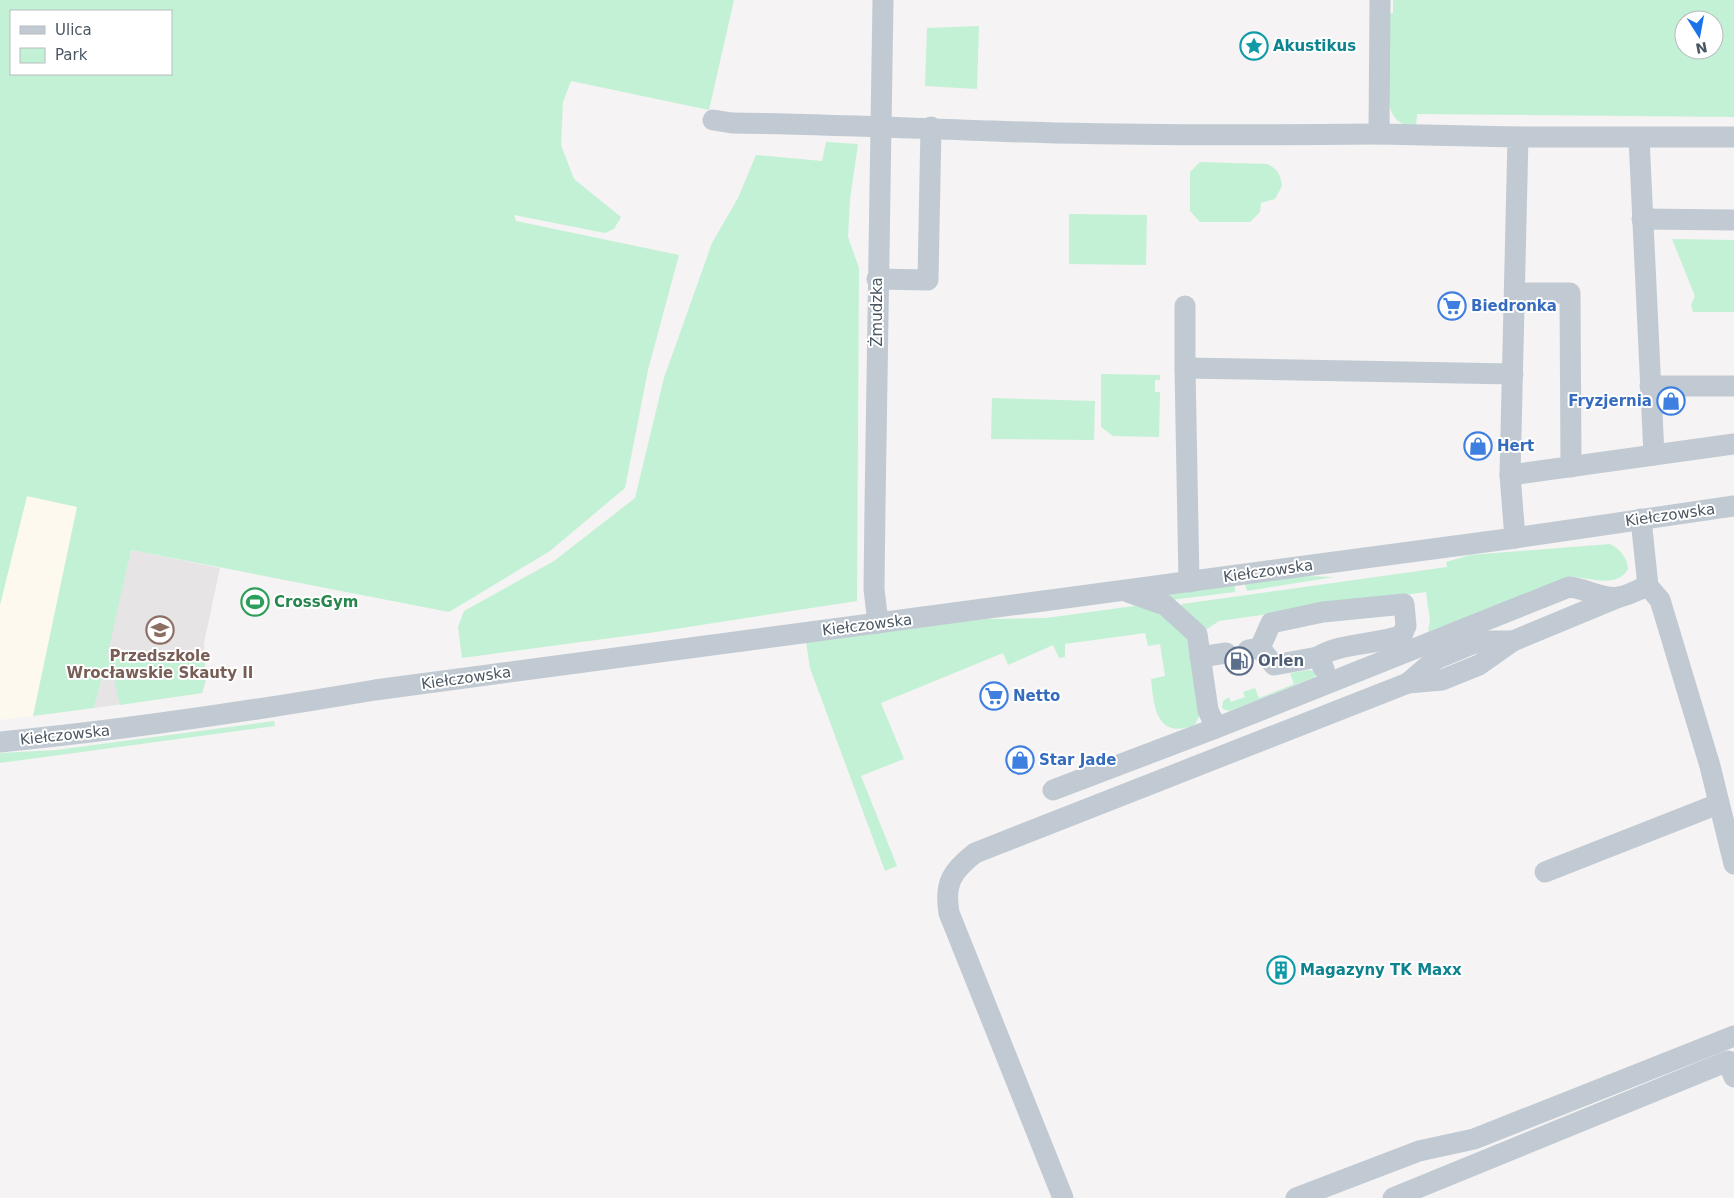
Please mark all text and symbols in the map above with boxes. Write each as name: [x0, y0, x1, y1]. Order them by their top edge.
legend: [10, 10, 172, 75]
north arrow: [1674, 10, 1724, 60]
text: Ulica: [55, 21, 92, 39]
place icon: Akustikus: [1239, 31, 1269, 61]
place label: Akustikus: [1273, 37, 1356, 55]
text: N: [1694, 39, 1709, 57]
text: Park: [55, 46, 88, 64]
street label: Żmudzka: [867, 277, 886, 347]
supermarket icon: Biedronka: [1437, 291, 1467, 321]
place label: Biedronka: [1471, 297, 1557, 315]
shop icon: Fryzjernia: [1656, 386, 1686, 416]
place label: Fryzjernia: [1568, 392, 1652, 410]
shop icon: Hert: [1463, 431, 1493, 461]
place label: Hert: [1497, 437, 1534, 455]
street label: Kiełczowska: [1624, 500, 1716, 530]
street label: Kiełczowska: [1222, 556, 1314, 586]
sports icon: CrossGym: [240, 587, 270, 617]
place label: CrossGym: [274, 593, 358, 611]
street label: Kiełczowska: [821, 611, 913, 639]
school or university icon: Przedszkole Wrocławskie Skauty II: [145, 615, 175, 645]
fuel station icon: Orlen: [1224, 646, 1254, 676]
place label: Przedszkole Wrocławskie Skauty II: [67, 647, 253, 682]
place label: Orlen: [1258, 652, 1304, 670]
street label: Kiełczowska: [420, 663, 512, 693]
supermarket icon: Netto: [979, 681, 1009, 711]
place label: Netto: [1013, 687, 1060, 705]
street label: Kiełczowska: [19, 721, 111, 749]
shop icon: Star Jade: [1005, 745, 1035, 775]
place label: Star Jade: [1039, 751, 1116, 769]
building icon: Magazyny TK Maxx: [1266, 955, 1296, 985]
place label: Magazyny TK Maxx: [1300, 961, 1462, 979]

